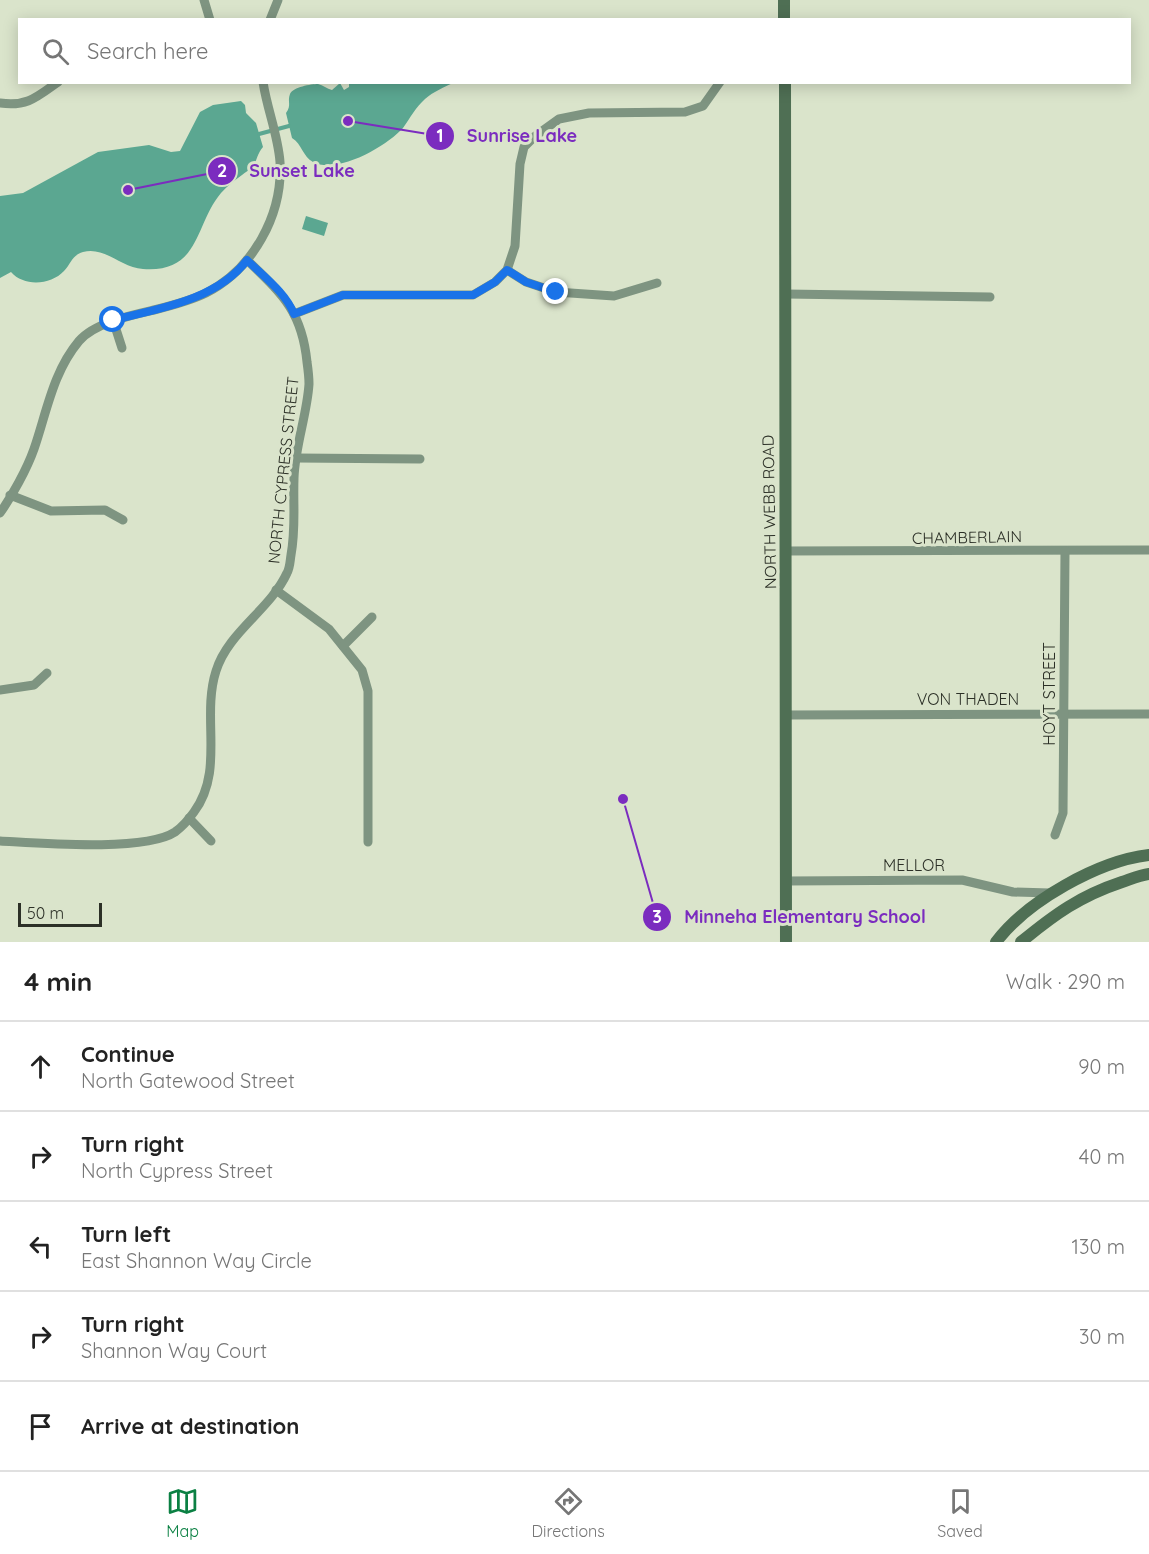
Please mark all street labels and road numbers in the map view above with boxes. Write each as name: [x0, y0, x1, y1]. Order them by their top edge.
street label: NORTH CYPRESS STREET: [263, 375, 303, 565]
street label: NORTH WEBB ROAD: [758, 435, 780, 589]
street label: CHAMBERLAIN: [912, 526, 1022, 548]
street label: HOYT STREET: [1039, 642, 1059, 746]
street label: VON THADEN: [917, 689, 1019, 709]
street label: MELLOR: [883, 855, 945, 875]

